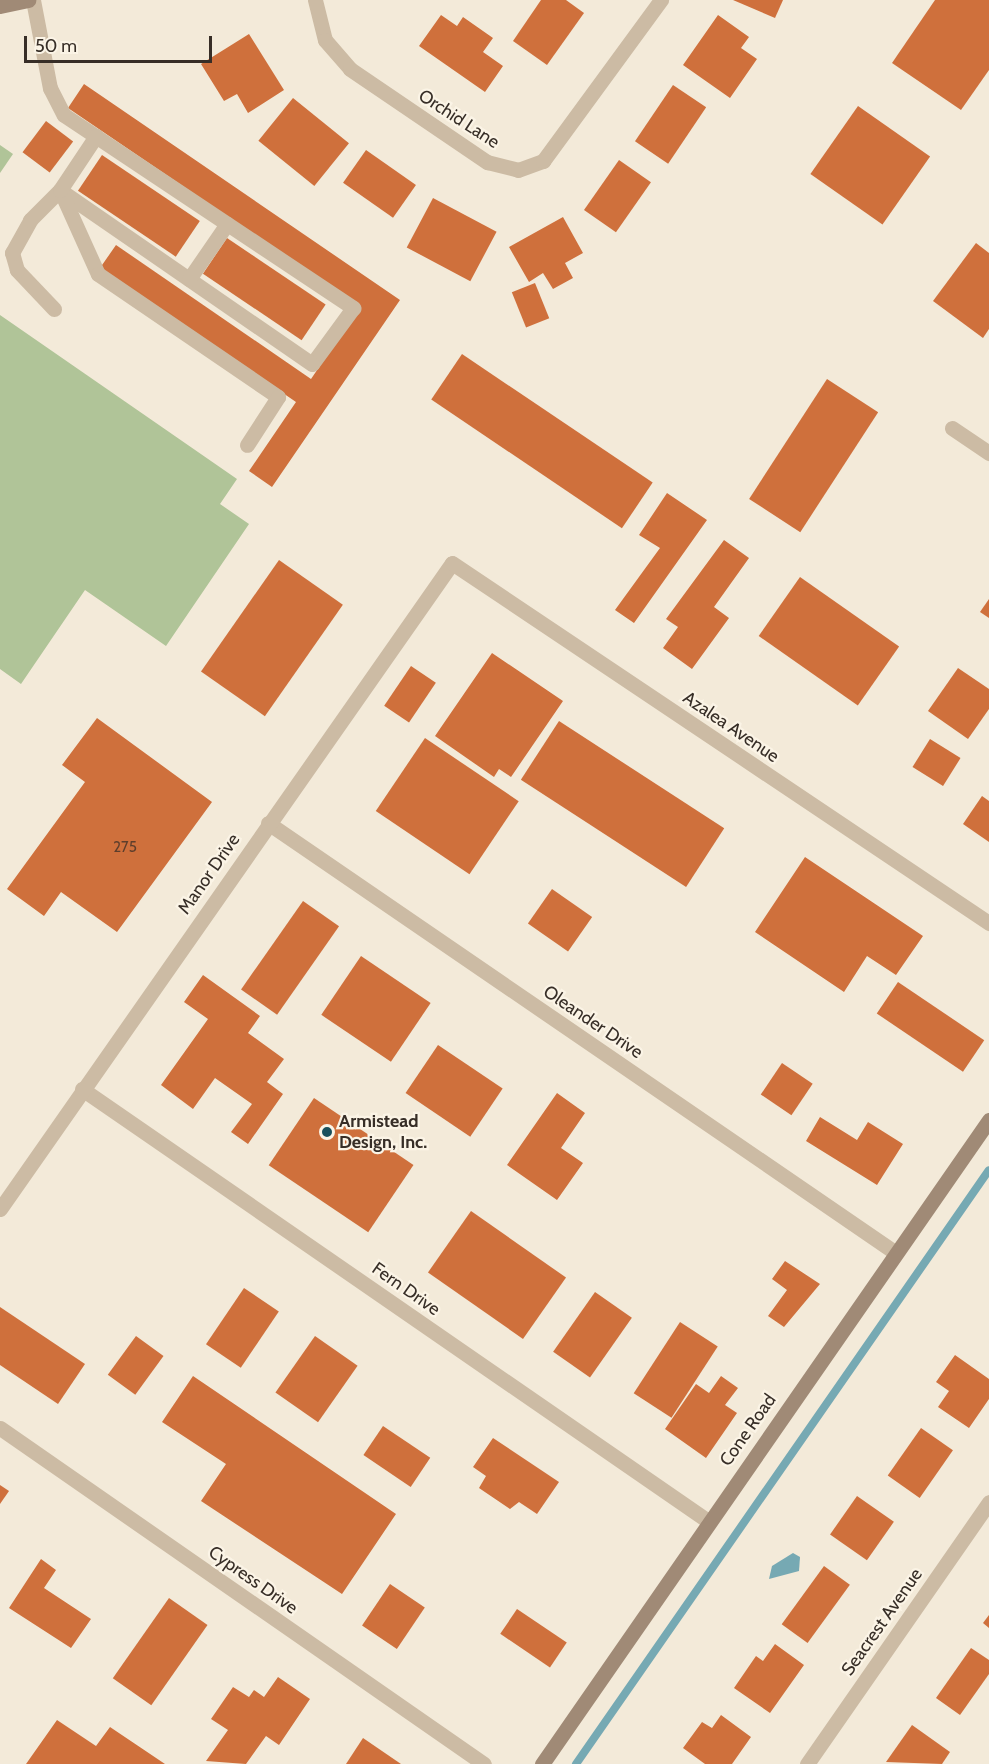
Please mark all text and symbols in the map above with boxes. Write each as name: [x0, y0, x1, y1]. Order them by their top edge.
scale bar: [27, 24, 214, 62]
text: 50 m: [35, 35, 77, 57]
street label: Orchid Lane: [415, 85, 503, 153]
street label: Azalea Avenue: [679, 687, 783, 767]
street label: Manor Drive: [173, 830, 245, 918]
house number: 275: [113, 839, 137, 857]
street label: Oleander Drive: [539, 981, 647, 1063]
place label: Armistead Design, Inc.: [339, 1111, 427, 1154]
marker: Armistead Design, Inc.: [320, 1125, 334, 1139]
street label: Fern Drive: [368, 1258, 444, 1320]
street label: Cone Road: [715, 1390, 781, 1470]
street label: Cypress Drive: [204, 1541, 302, 1619]
street label: Seacrest Avenue: [837, 1564, 927, 1680]

